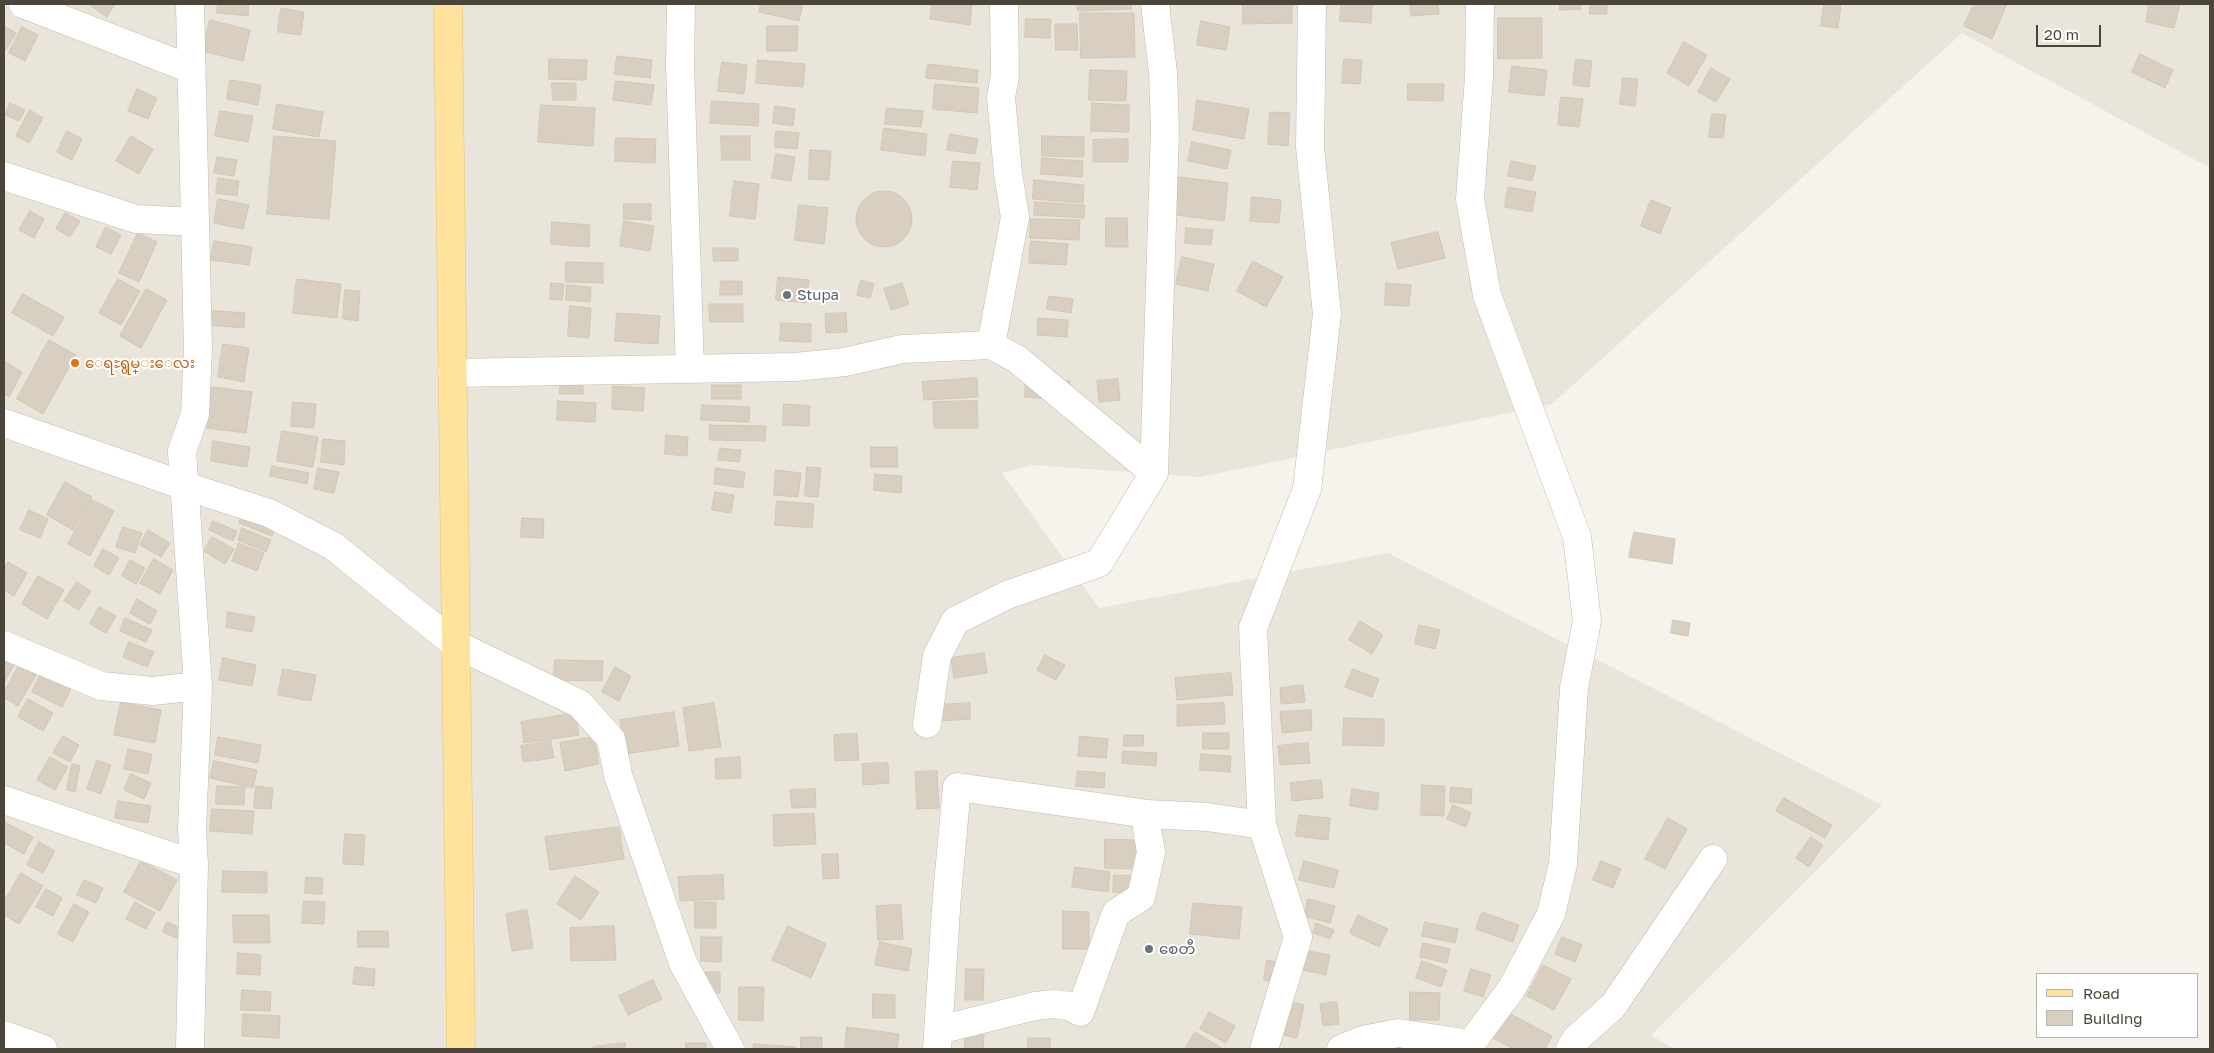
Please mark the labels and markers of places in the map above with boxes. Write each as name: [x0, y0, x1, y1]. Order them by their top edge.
place label: Stupa: [797, 286, 839, 304]
marker: Stupa: [781, 289, 793, 301]
place label: ေရႊရွမ္းေလး: [85, 354, 195, 372]
marker: ေရႊရွမ္းေလး: [69, 357, 81, 369]
place label: စေတီ: [1159, 940, 1195, 958]
marker: စေတီ: [1143, 943, 1155, 955]

